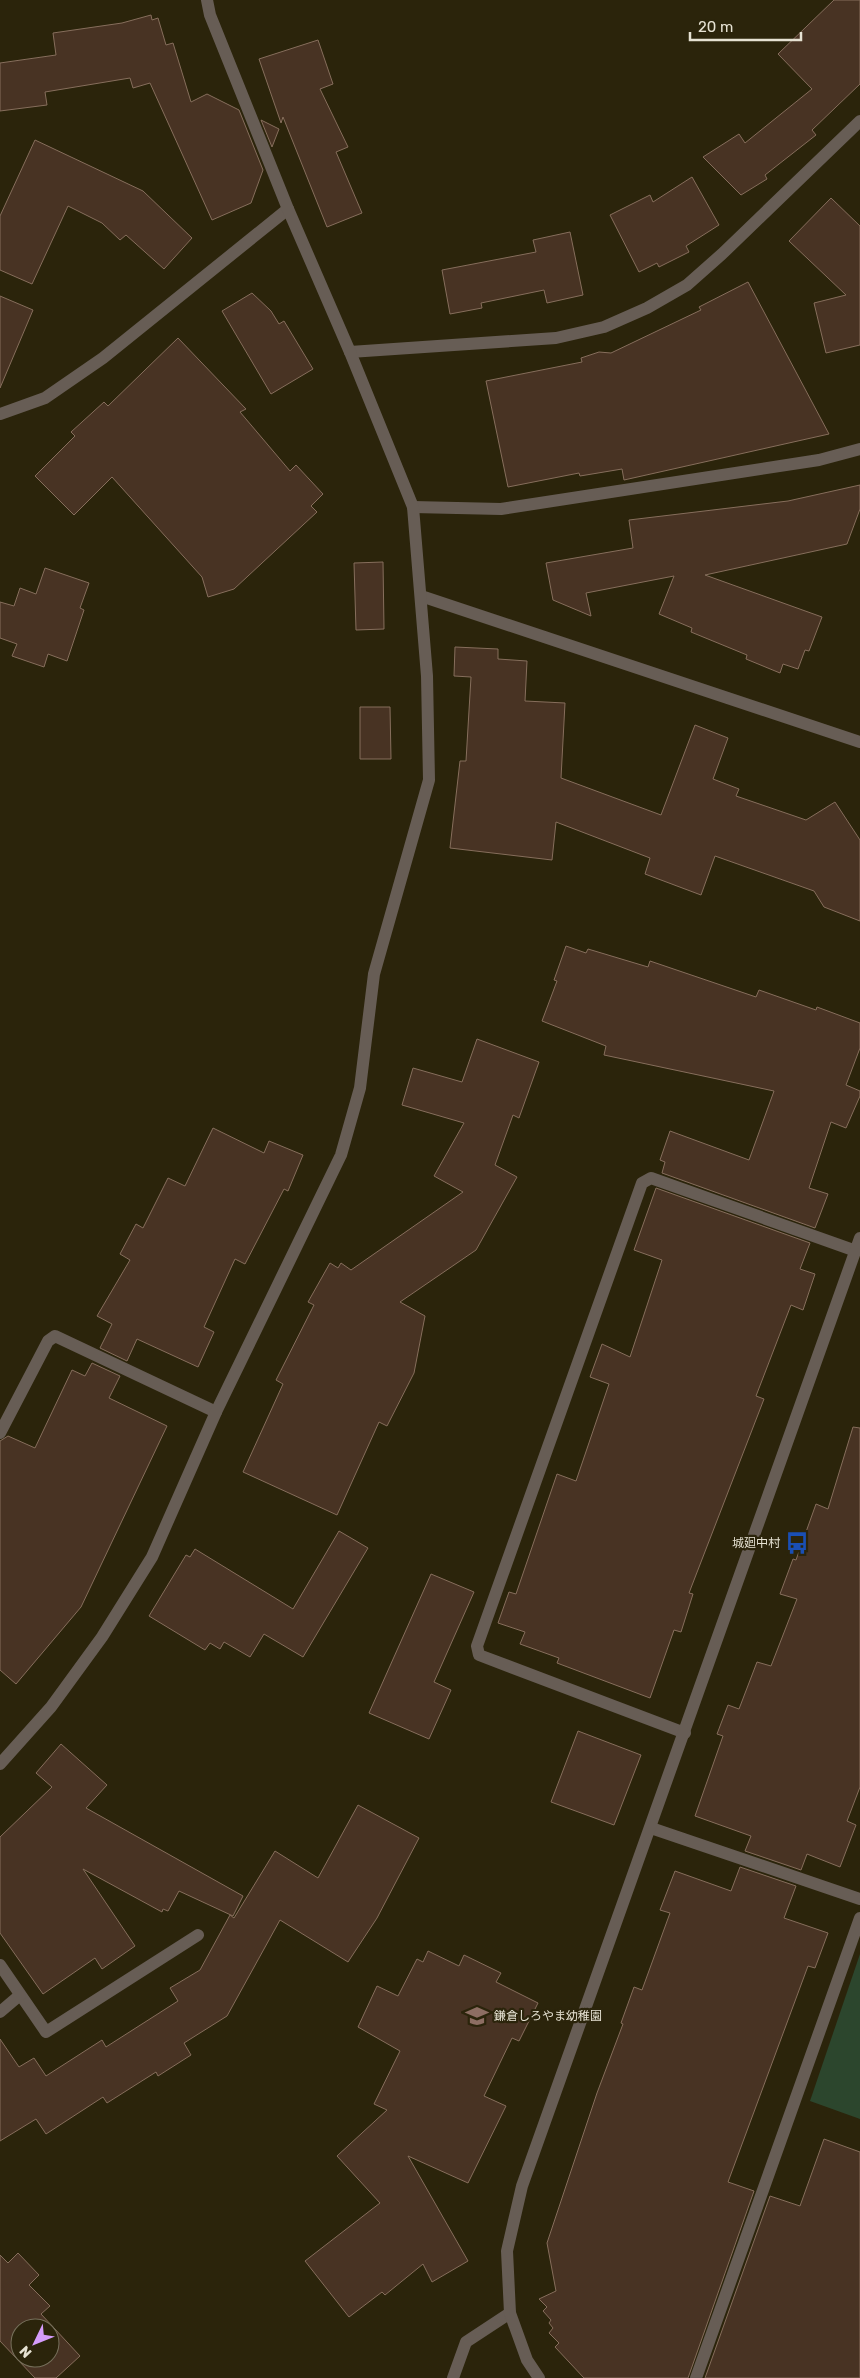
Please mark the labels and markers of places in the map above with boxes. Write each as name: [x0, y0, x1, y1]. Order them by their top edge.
bus stop icon: 城廻中村: [784, 1530, 810, 1556]
place label: 城廻中村: [732, 1536, 781, 1550]
school or university icon: 鎌倉しろやま幼稚園: [464, 2003, 490, 2029]
place label: 鎌倉しろやま幼稚園: [494, 2009, 602, 2023]

